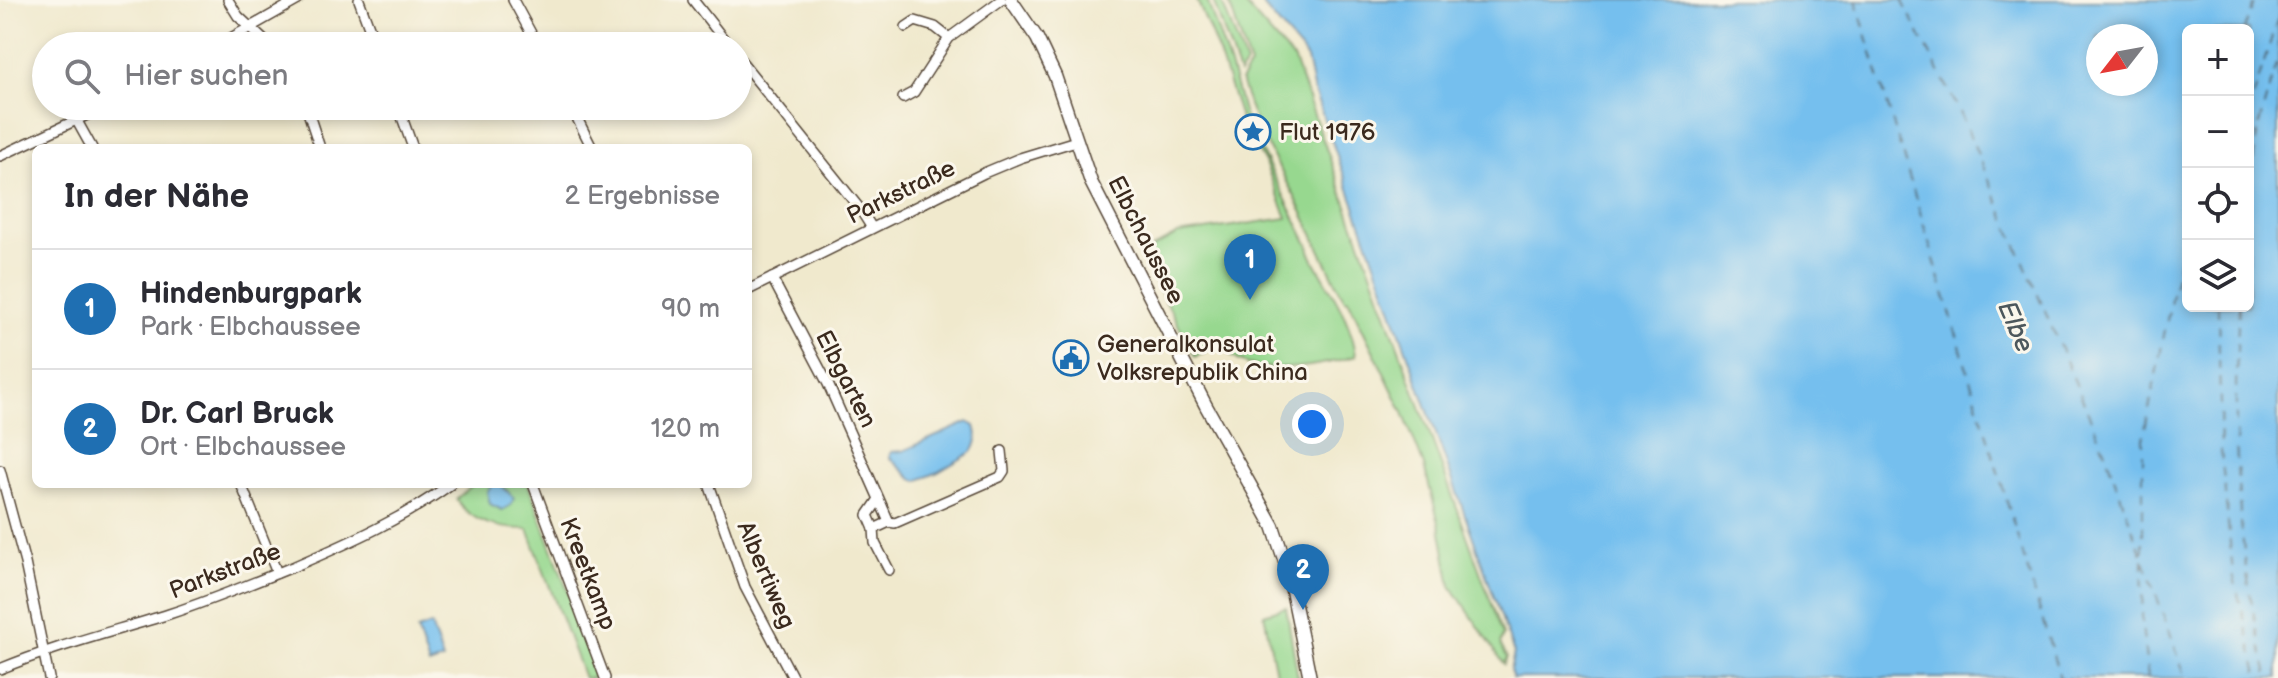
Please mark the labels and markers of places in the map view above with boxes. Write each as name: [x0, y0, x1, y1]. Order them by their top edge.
place icon: Flut 1976: [1234, 113, 1272, 151]
place label: Flut 1976: [1279, 118, 1375, 147]
pin: 1: [1224, 234, 1276, 300]
place label: Generalkonsulat Volksrepublik China: [1097, 330, 1308, 387]
public building icon: Generalkonsulat Volksrepublik China: [1052, 339, 1090, 377]
pin: 2: [1277, 544, 1329, 610]

